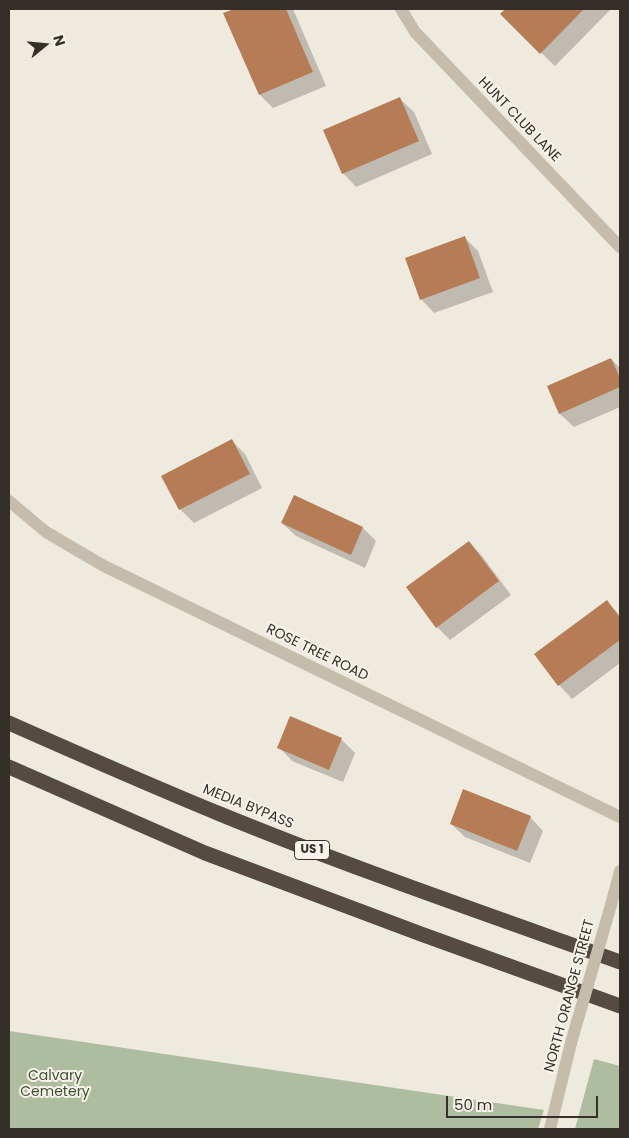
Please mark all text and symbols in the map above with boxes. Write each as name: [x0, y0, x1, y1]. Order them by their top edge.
north arrow: [20, 20, 70, 70]
text: N: [48, 33, 70, 49]
street label: HUNT CLUB LANE: [474, 74, 564, 166]
street label: ROSE TREE ROAD: [263, 621, 371, 685]
street label: MEDIA BYPASS: [200, 781, 296, 833]
road number: US 1: [294, 840, 330, 860]
street label: NORTH ORANGE STREET: [542, 918, 598, 1074]
park label: Calvary Cemetery: [20, 1068, 90, 1100]
scale bar: [449, 1086, 602, 1118]
text: 50 m: [454, 1094, 492, 1115]

